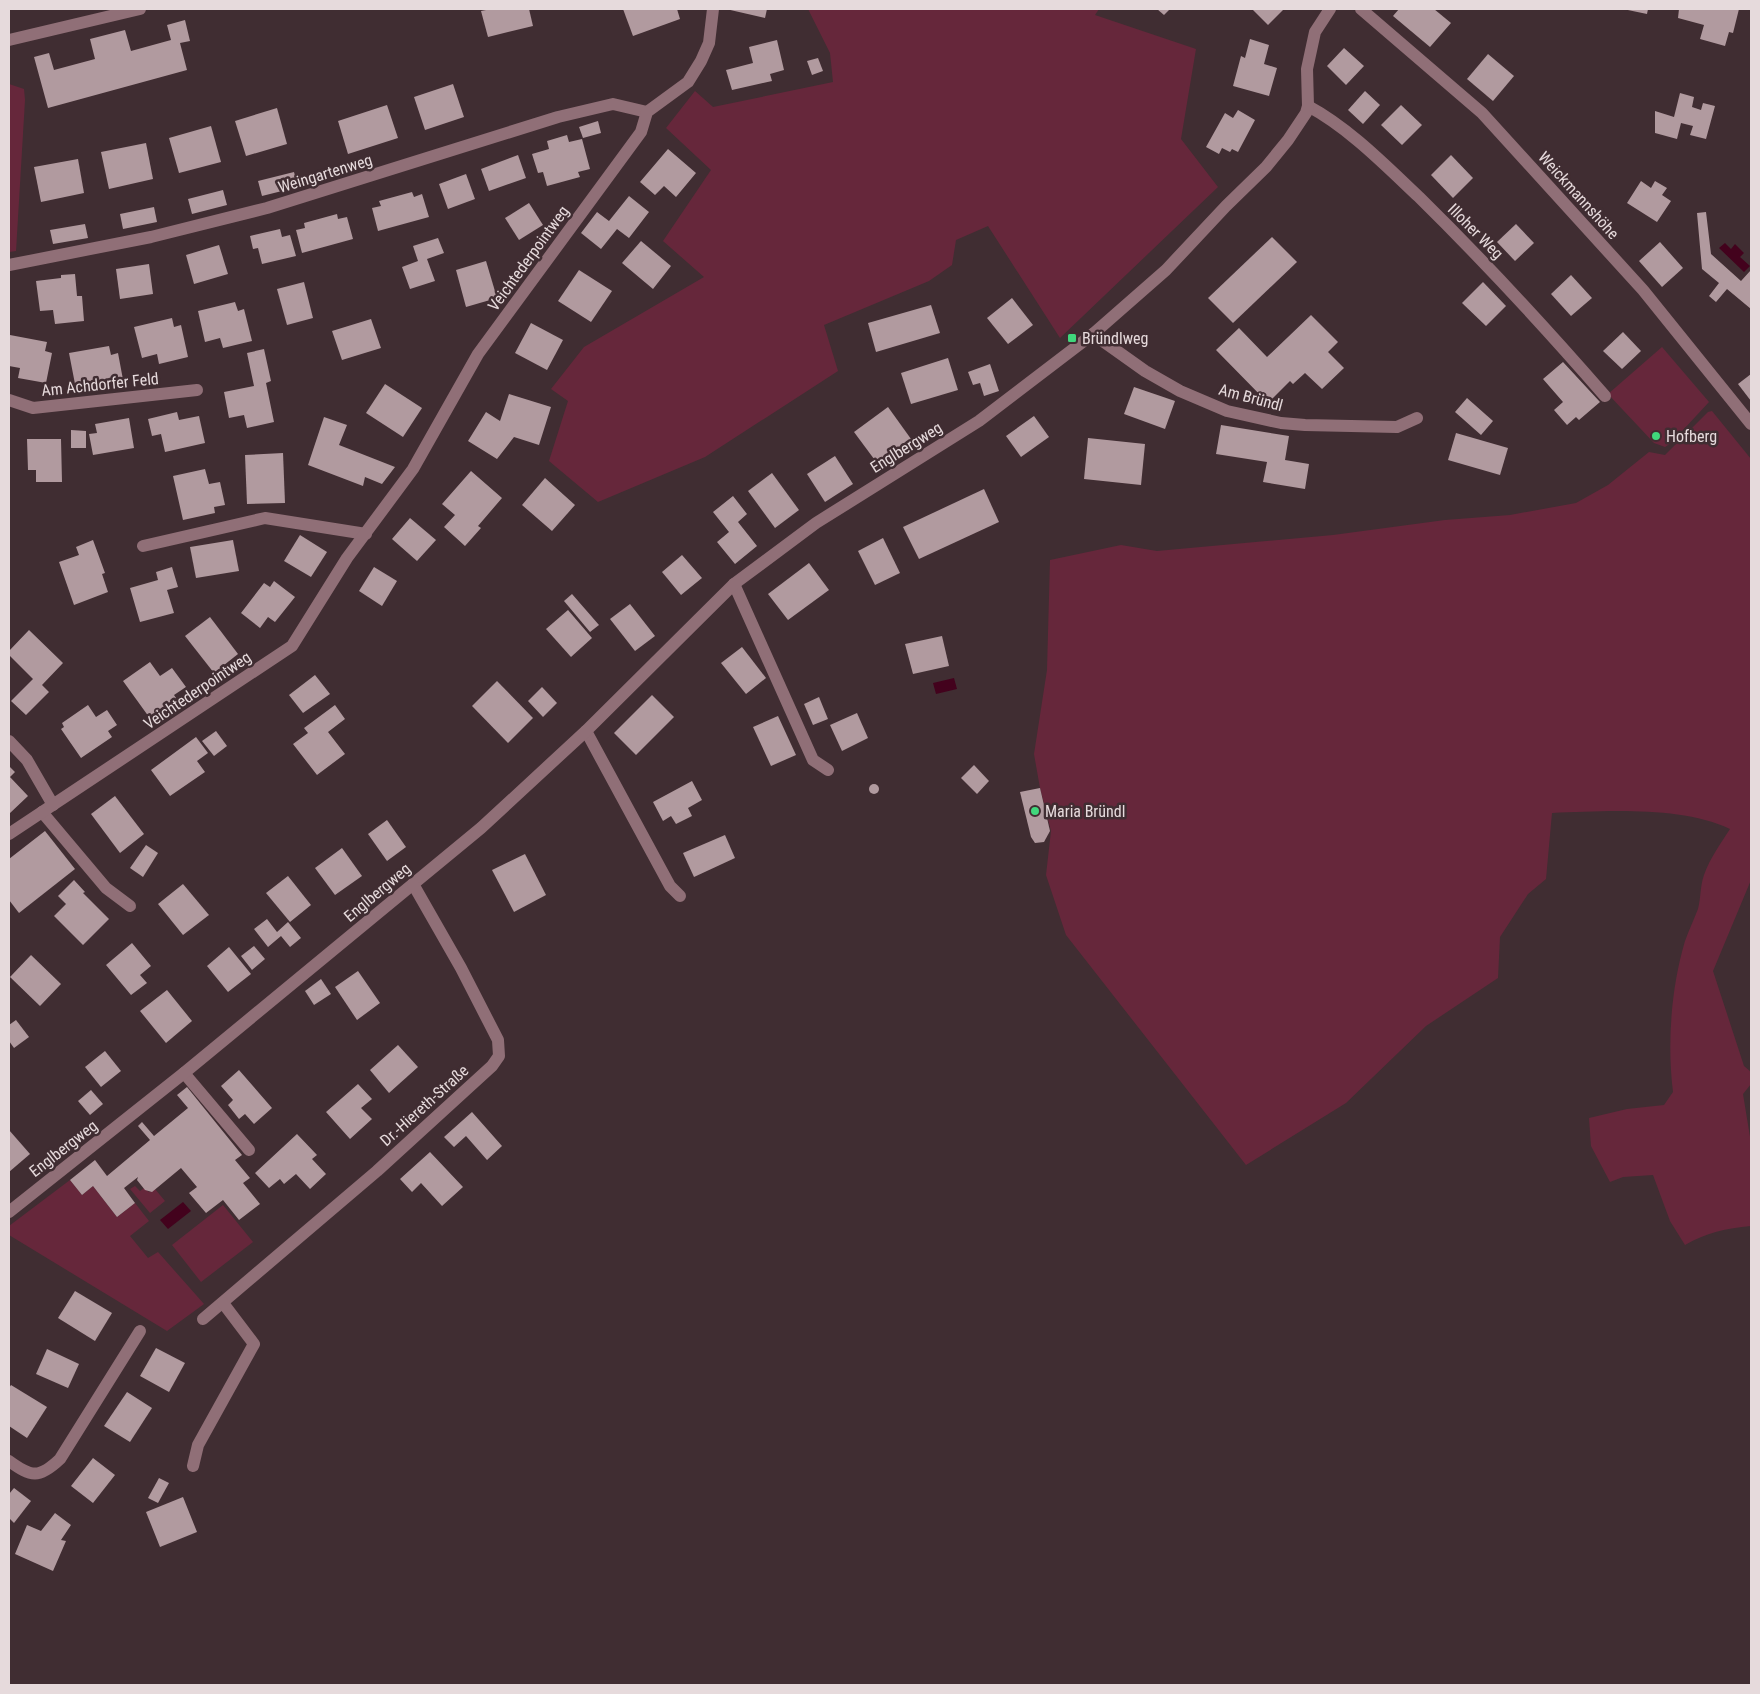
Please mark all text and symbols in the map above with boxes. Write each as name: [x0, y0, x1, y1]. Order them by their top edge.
street label: Weickmannshöhe: [1534, 148, 1623, 243]
street label: Weingartenweg: [276, 150, 375, 197]
street label: Illoher Weg: [1444, 200, 1507, 263]
street label: Veichtederpointweg: [484, 202, 573, 315]
place label: Bründlweg: [1082, 329, 1149, 348]
marker: Bründlweg: [1066, 332, 1078, 344]
street label: Am Achdorfer Feld: [40, 369, 160, 400]
street label: Am Bründl: [1217, 380, 1285, 415]
street label: Englbergweg: [867, 418, 946, 477]
place label: Hofberg: [1666, 427, 1717, 446]
marker: Hofberg: [1650, 430, 1662, 442]
street label: Veichtederpointweg: [140, 647, 255, 733]
place label: Maria Bründl: [1045, 802, 1125, 821]
marker: Maria Bründl: [1029, 805, 1041, 817]
street label: Englbergweg: [340, 859, 414, 926]
street label: Dr.-Hiereth-Straße: [376, 1061, 472, 1150]
street label: Englbergweg: [26, 1116, 101, 1181]

